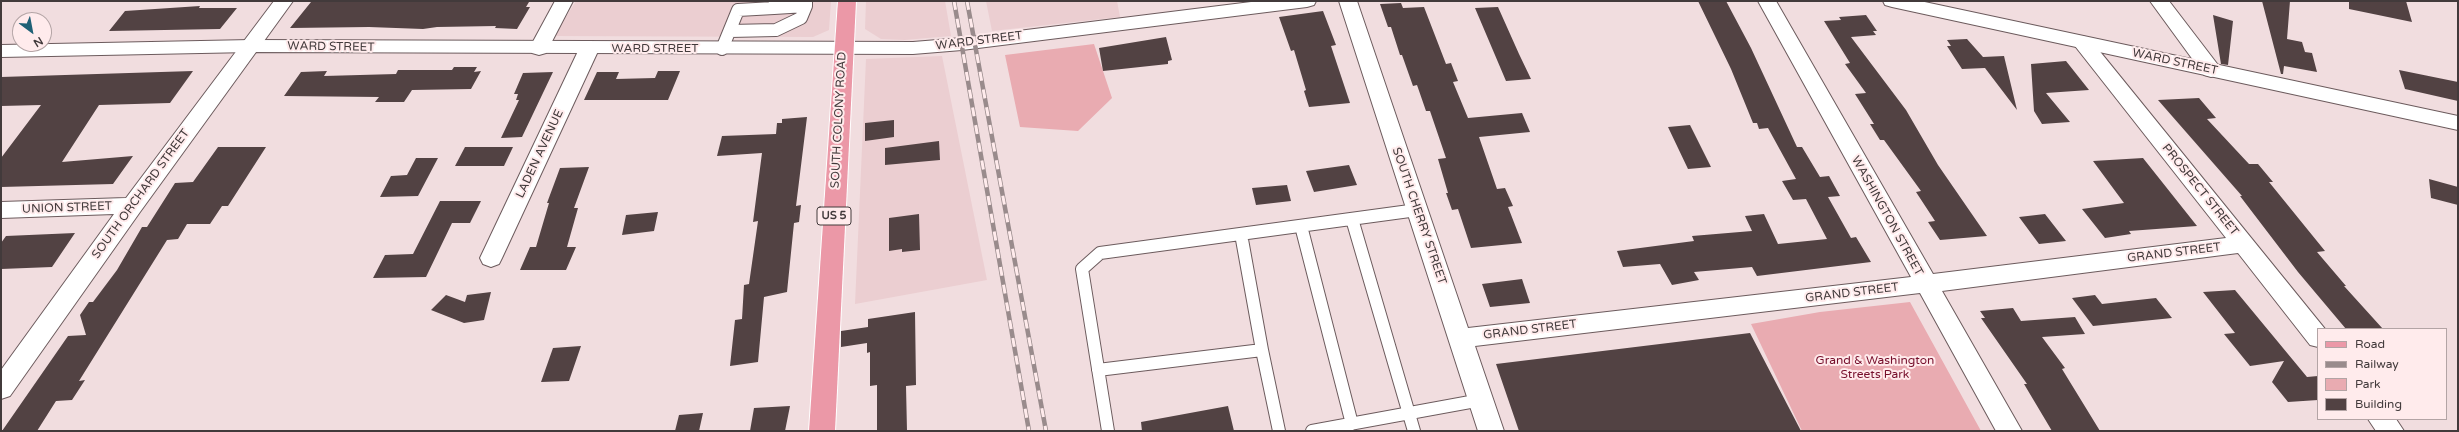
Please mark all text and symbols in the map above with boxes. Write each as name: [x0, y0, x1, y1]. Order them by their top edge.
north arrow: [12, 12, 52, 52]
street label: WARD STREET: [935, 29, 1023, 53]
text: N: [31, 34, 45, 50]
street label: WARD STREET: [287, 39, 375, 55]
street label: WARD STREET: [611, 42, 699, 56]
street label: WARD STREET: [2131, 46, 2219, 78]
street label: SOUTH COLONY ROAD: [828, 51, 850, 189]
street label: LADEN AVENUE: [513, 108, 567, 200]
street label: SOUTH ORCHARD STREET: [89, 126, 193, 262]
street label: PROSPECT STREET: [2159, 141, 2241, 239]
street label: SOUTH CHERRY STREET: [1389, 146, 1449, 286]
street label: WASHINGTON STREET: [1848, 154, 1926, 278]
street label: UNION STREET: [22, 199, 112, 217]
road number: US 5: [817, 207, 851, 225]
street label: GRAND STREET: [2127, 240, 2221, 266]
street label: GRAND STREET: [1805, 280, 1899, 306]
street label: GRAND STREET: [1483, 317, 1577, 343]
legend: [2317, 328, 2447, 420]
text: Road: [2355, 337, 2385, 351]
park label: Grand & Washington Streets Park: [1816, 354, 1934, 382]
text: Railway: [2355, 357, 2399, 371]
text: Park: [2355, 377, 2381, 391]
text: Building: [2355, 397, 2402, 411]

